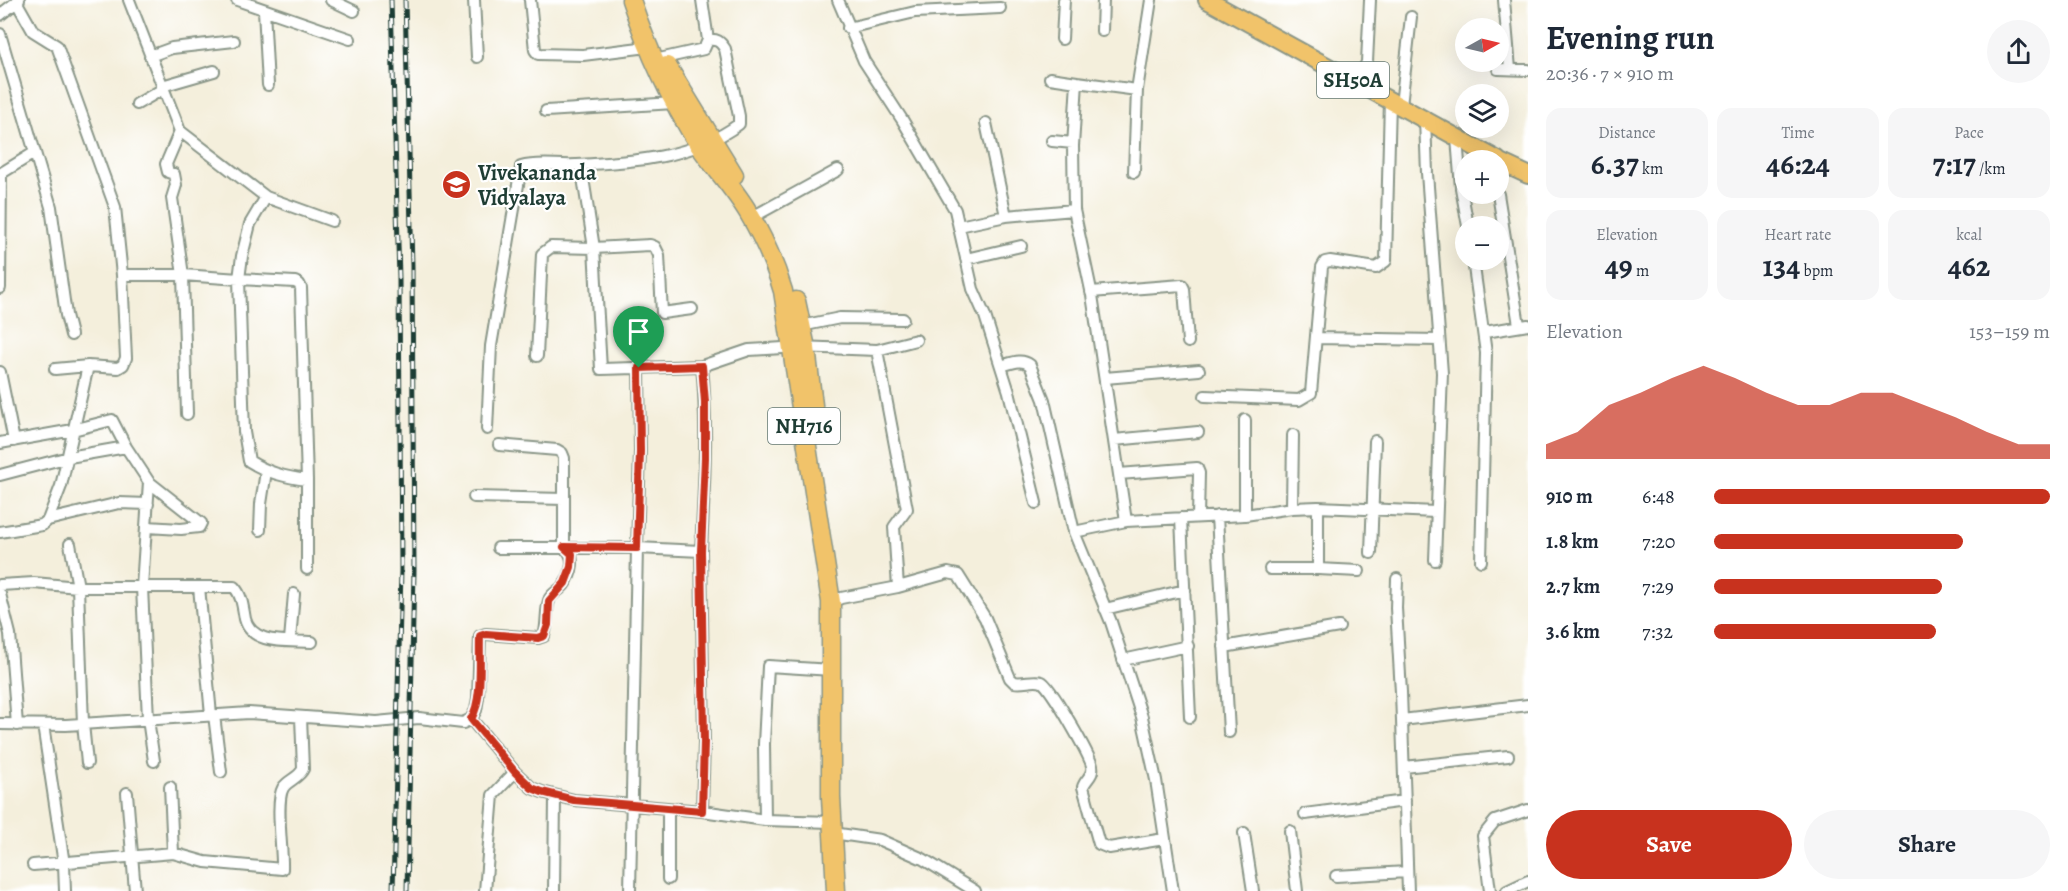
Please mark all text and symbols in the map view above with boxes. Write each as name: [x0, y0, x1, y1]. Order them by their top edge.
text: Evening run: [1546, 15, 1715, 60]
north arrow: [1455, 18, 1509, 72]
map controls: [1455, 18, 1509, 270]
button: share: [1987, 20, 2050, 83]
text: 20:36 · 7 × 910 m: [1546, 60, 1674, 87]
road number: SH50A: [1317, 62, 1389, 98]
button: layers: [1455, 84, 1509, 138]
text: Distance: [1598, 122, 1656, 144]
text: Time: [1781, 122, 1815, 144]
text: Pace: [1954, 122, 1984, 144]
text: 6.37: [1591, 144, 1639, 184]
text: 46:24: [1766, 144, 1830, 184]
text: 7:17: [1932, 144, 1976, 184]
button: +: [1455, 150, 1509, 204]
place label: Vivekananda Vidyalaya: [477, 158, 597, 213]
text: km: [1639, 158, 1663, 180]
text: /km: [1976, 158, 2006, 180]
school or university icon: Vivekananda Vidyalaya: [441, 169, 473, 201]
button: −: [1455, 216, 1509, 270]
text: Elevation: [1596, 224, 1658, 246]
text: Heart rate: [1765, 224, 1831, 246]
text: kcal: [1956, 224, 1982, 246]
text: 49: [1605, 246, 1633, 286]
text: 134: [1763, 246, 1800, 286]
text: 462: [1948, 246, 1990, 286]
text: m: [1633, 260, 1649, 282]
text: bpm: [1800, 260, 1833, 282]
pin: [613, 306, 664, 368]
icon: arrive: [622, 315, 655, 348]
text: Elevation: [1546, 318, 1623, 345]
text: 153–159 m: [1969, 318, 2050, 345]
road number: NH716: [768, 408, 840, 444]
text: 910 m: [1546, 483, 1593, 510]
text: 6:48: [1642, 483, 1675, 510]
text: 1.8 km: [1546, 528, 1599, 555]
text: 7:20: [1642, 528, 1675, 555]
text: 2.7 km: [1546, 573, 1600, 600]
text: 7:29: [1642, 573, 1674, 600]
text: 3.6 km: [1546, 618, 1600, 645]
text: 7:32: [1642, 618, 1673, 645]
button: Save: [1546, 810, 1792, 879]
button: Share: [1804, 810, 2050, 879]

